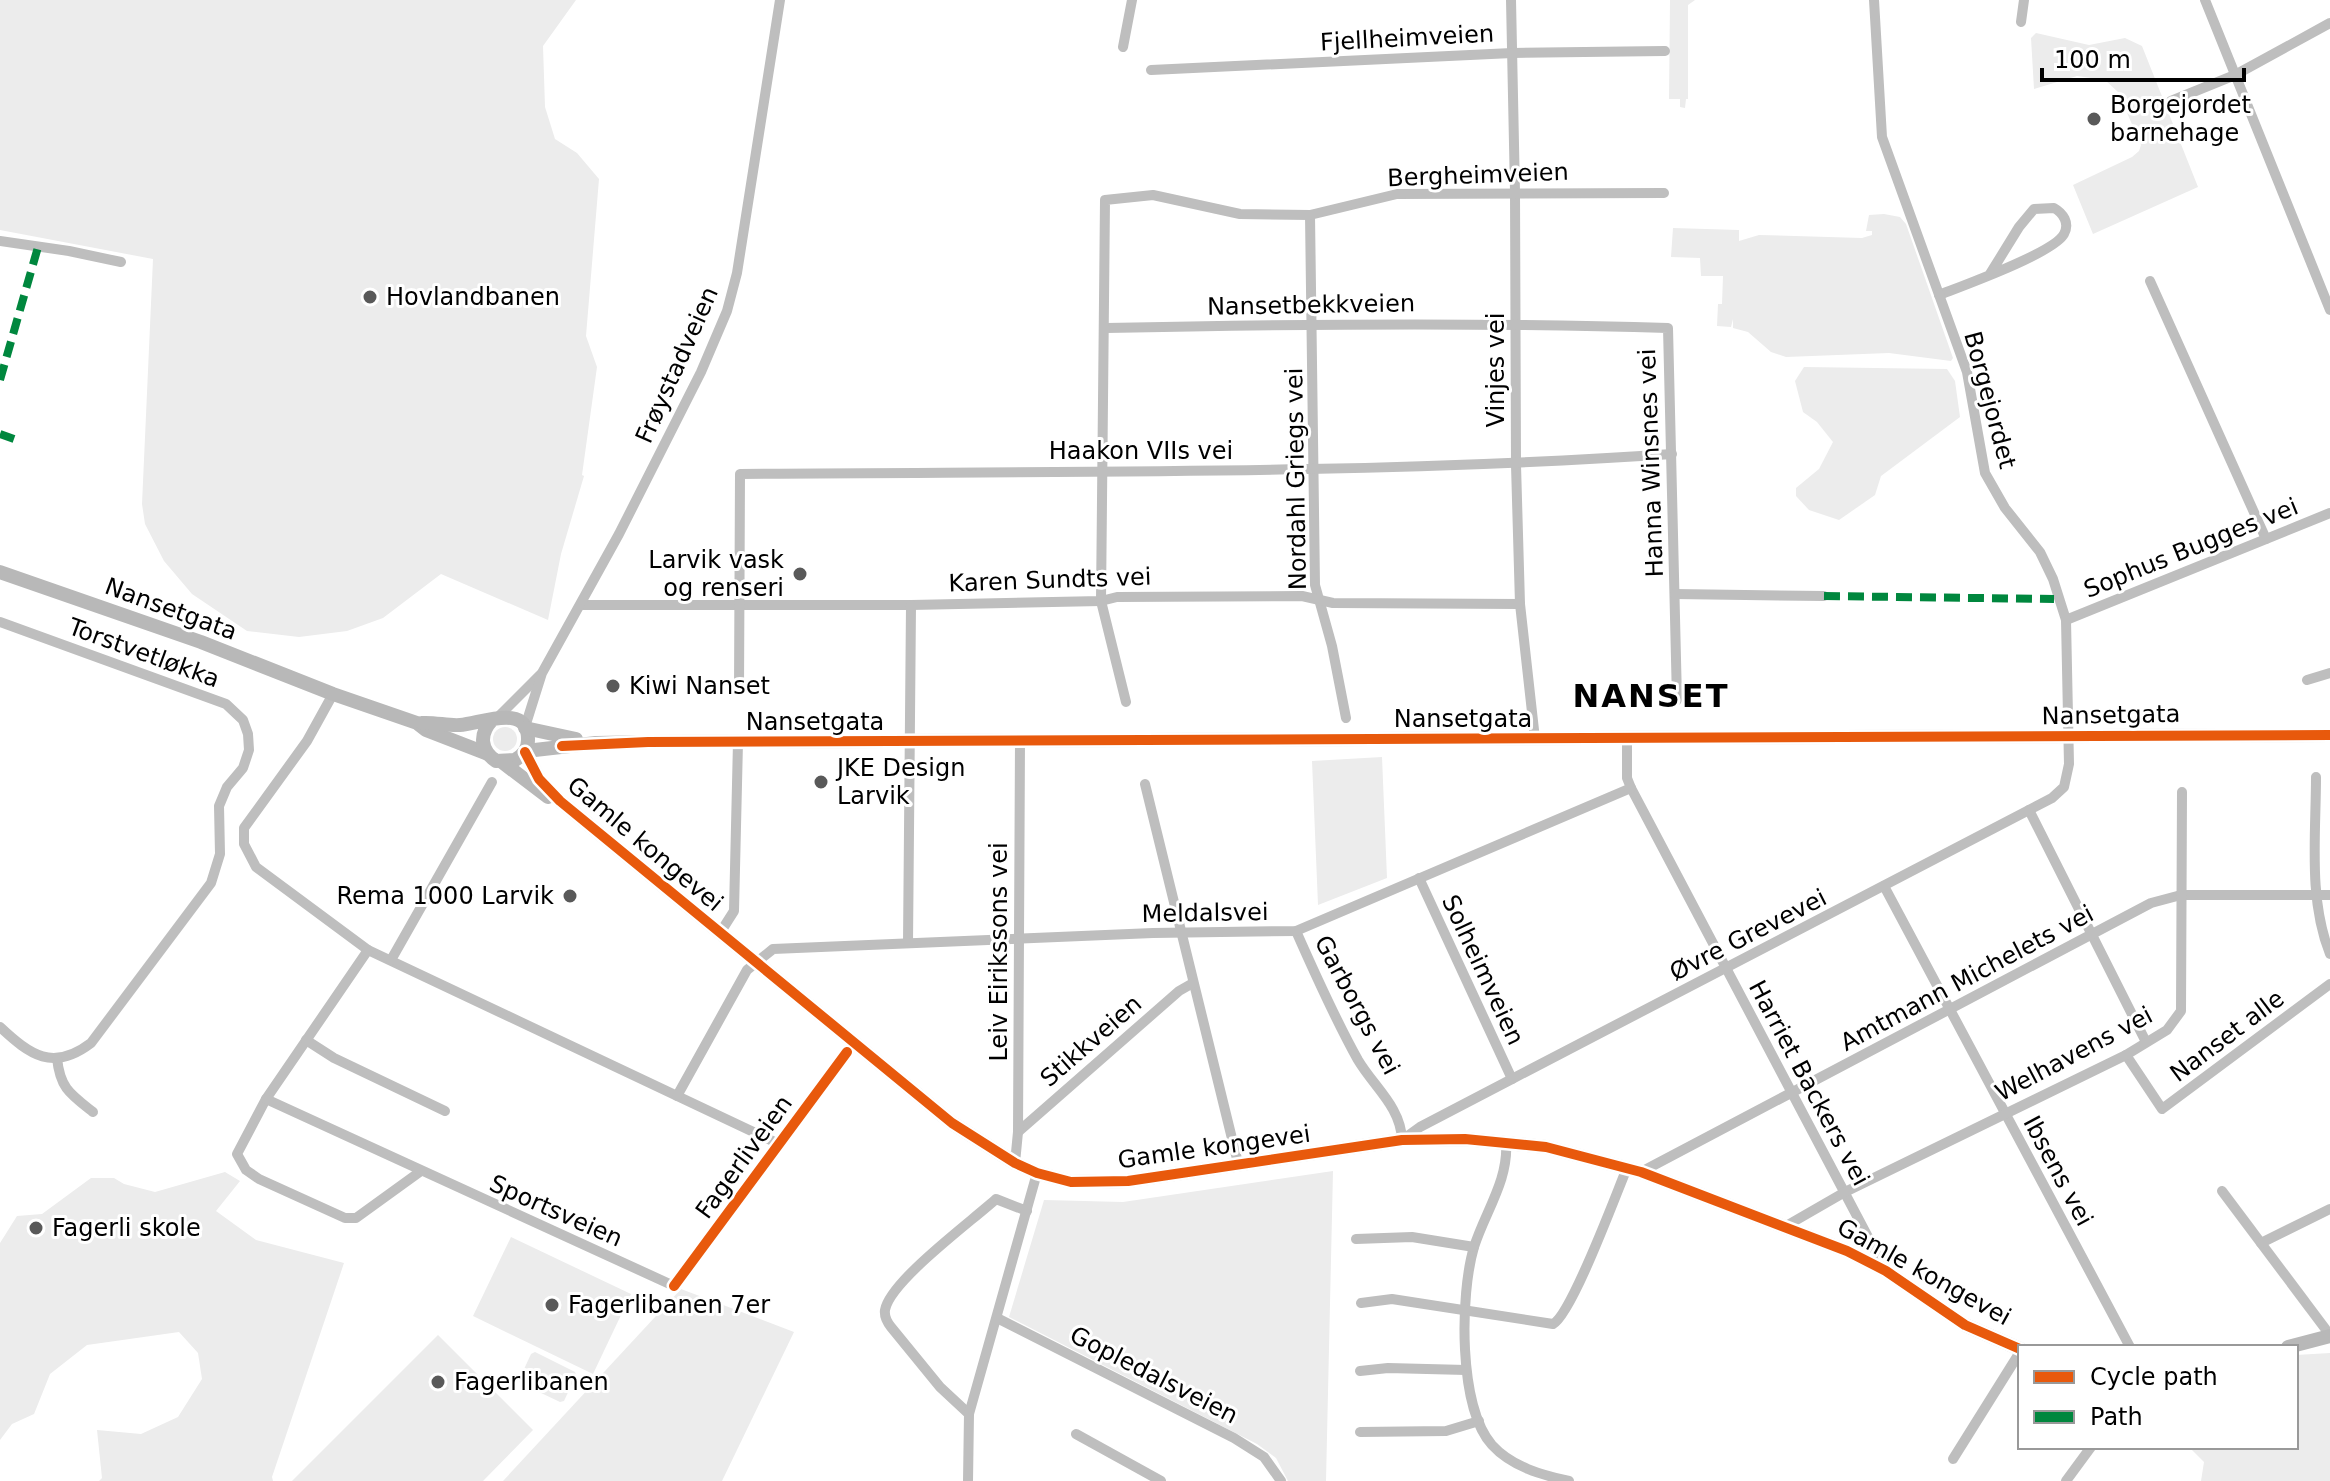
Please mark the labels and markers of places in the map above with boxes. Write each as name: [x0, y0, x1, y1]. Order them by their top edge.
place label: Borgejordet barnehage: [2110, 91, 2251, 147]
marker: Borgejordet barnehage: [2085, 110, 2103, 128]
place label: Hovlandbanen: [386, 283, 560, 311]
marker: Hovlandbanen: [361, 288, 379, 306]
place label: Larvik vask og renseri: [648, 546, 784, 602]
marker: Larvik vask og renseri: [791, 565, 809, 583]
place label: Kiwi Nanset: [629, 672, 770, 700]
marker: Kiwi Nanset: [604, 677, 622, 695]
place label: JKE Design Larvik: [835, 754, 965, 810]
marker: JKE Design Larvik: [812, 773, 830, 791]
place label: Rema 1000 Larvik: [337, 882, 554, 910]
marker: Rema 1000 Larvik: [561, 887, 579, 905]
place label: Fagerli skole: [52, 1214, 201, 1242]
marker: Fagerli skole: [27, 1219, 45, 1237]
place label: Fagerlibanen 7er: [568, 1291, 770, 1319]
marker: Fagerlibanen 7er: [543, 1296, 561, 1314]
place label: Fagerlibanen: [454, 1368, 609, 1396]
marker: Fagerlibanen: [429, 1373, 447, 1391]

